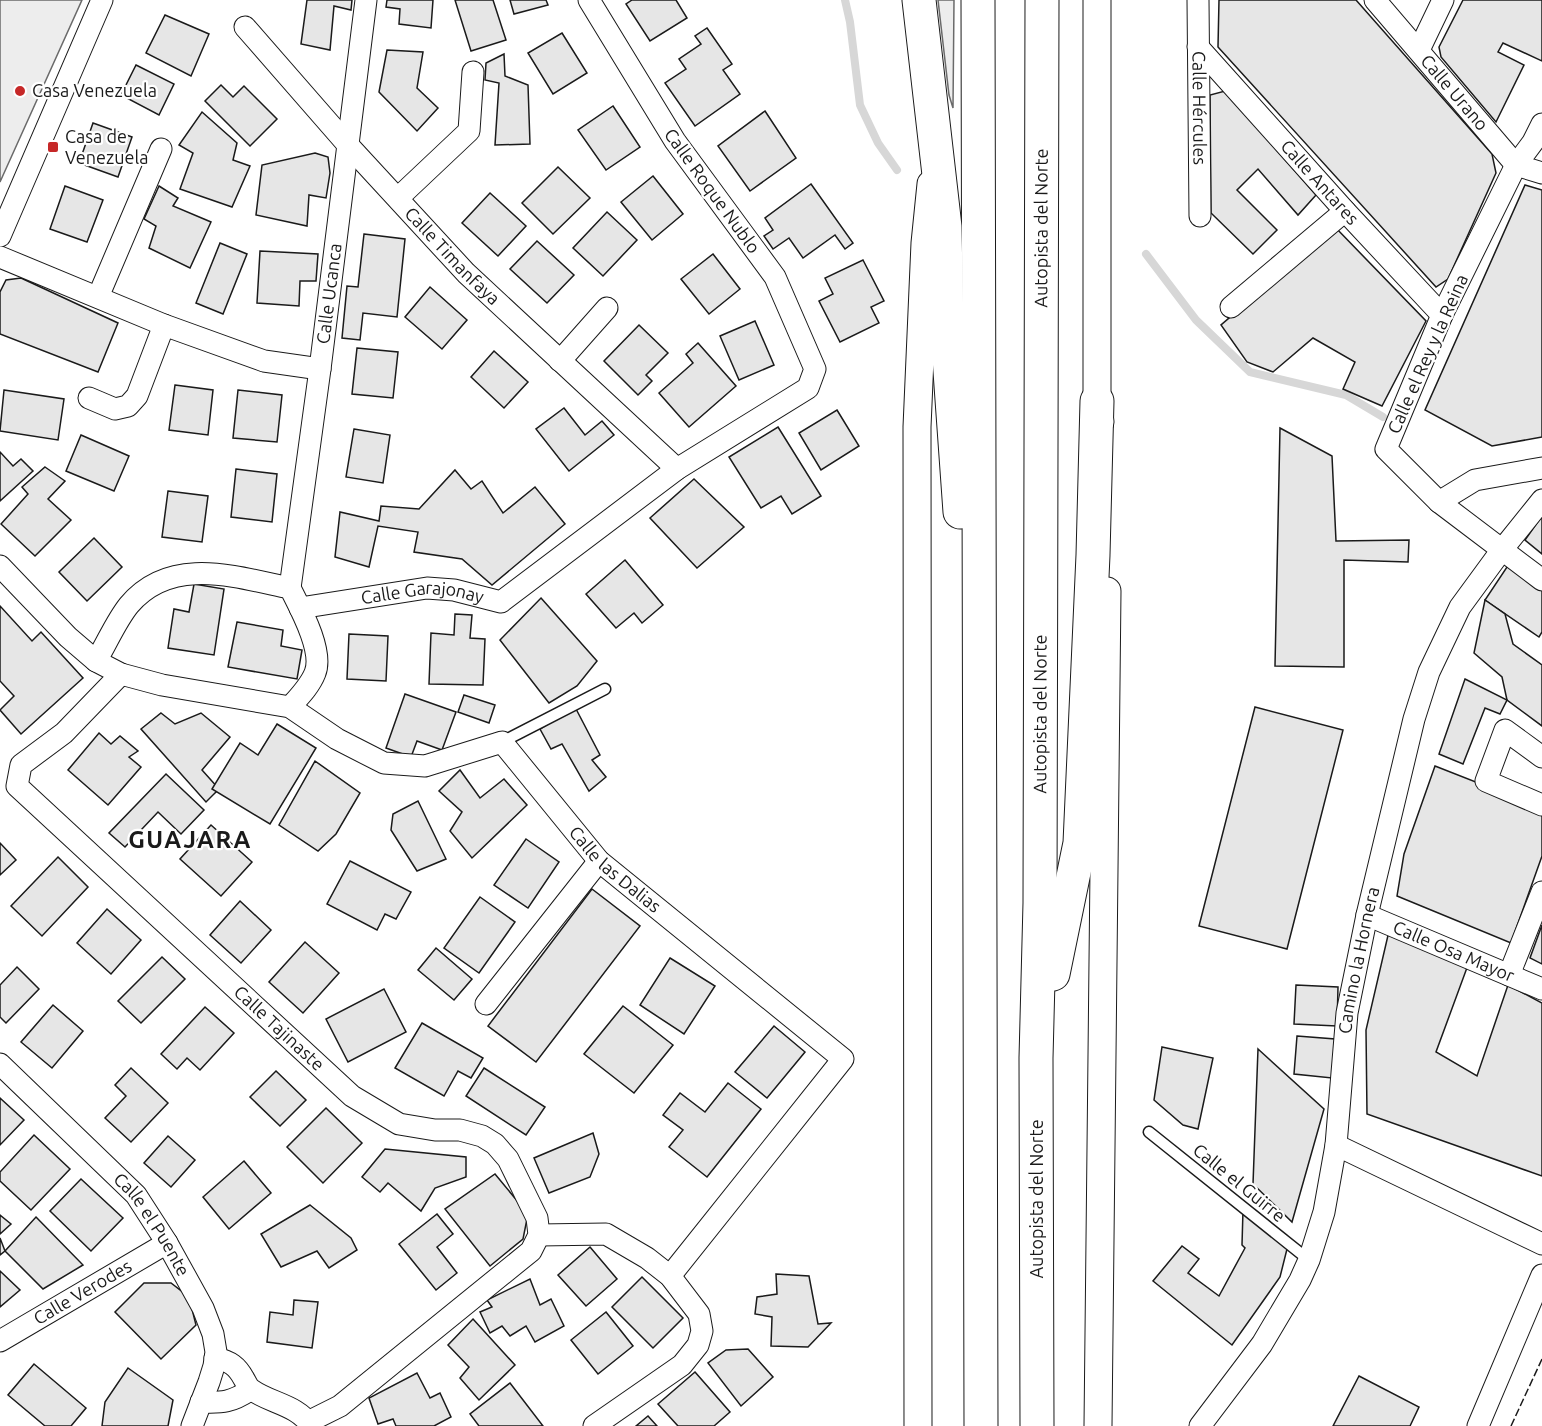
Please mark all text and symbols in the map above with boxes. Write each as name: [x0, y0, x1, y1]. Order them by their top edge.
street label: Calle Urano: [1417, 50, 1493, 134]
street label: Calle Hércules: [1189, 51, 1211, 165]
place label: Casa Venezuela: [32, 80, 157, 100]
marker: Casa Venezuela: [13, 84, 27, 98]
street label: Calle Roque Nublo: [661, 124, 765, 257]
place label: Casa de Venezuela: [65, 126, 148, 167]
street label: Calle Antares: [1277, 135, 1363, 228]
marker: Casa de Venezuela: [46, 140, 60, 154]
street label: Autopista del Norte: [1030, 148, 1051, 308]
street label: Calle Timanfaya: [401, 203, 504, 308]
street label: Calle Ucanca: [312, 242, 345, 345]
street label: Calle el Rey y la Reina: [1383, 271, 1471, 436]
street label: Calle Garajonay: [359, 577, 487, 607]
street label: Autopista del Norte: [1029, 634, 1050, 794]
street label: Calle las Dalias: [566, 822, 665, 916]
district label: GUAJARA: [128, 826, 252, 853]
street label: Camino la Hornera: [1334, 884, 1382, 1034]
street label: Calle Osa Mayor: [1390, 916, 1518, 985]
street label: Calle Tajinaste: [231, 981, 329, 1074]
street label: Autopista del Norte: [1026, 1119, 1046, 1279]
street label: Calle el Guirre: [1190, 1139, 1290, 1225]
street label: Calle el Puente: [110, 1168, 194, 1279]
street label: Calle Verodes: [30, 1255, 135, 1328]

